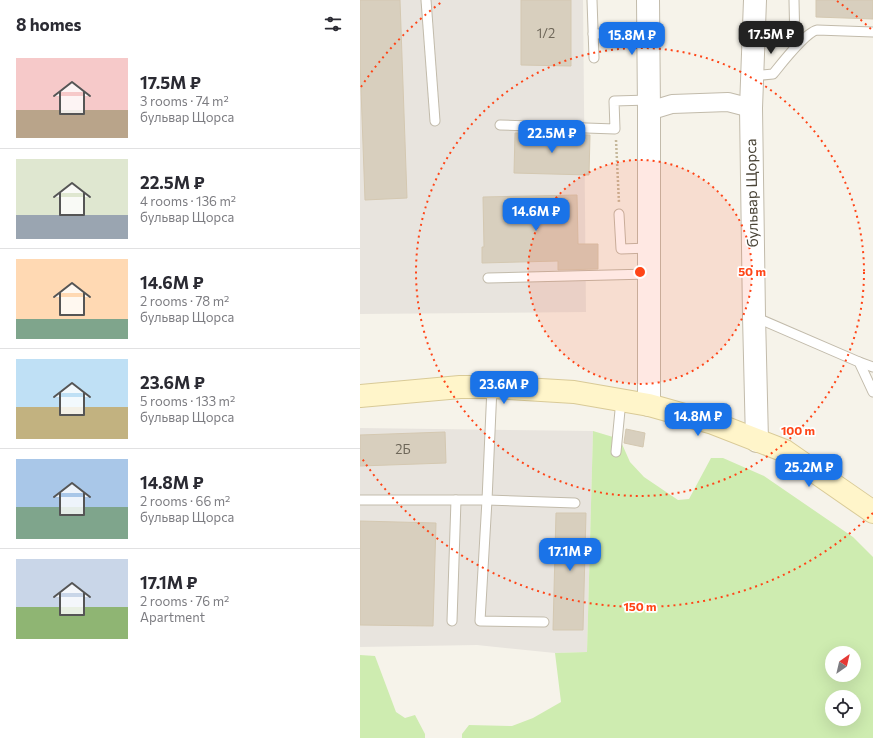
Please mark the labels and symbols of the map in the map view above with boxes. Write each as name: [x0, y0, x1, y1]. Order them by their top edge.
pin: 17.5M ₽: [734, 21, 808, 55]
pin: 15.8M ₽: [595, 22, 669, 56]
house number: 1/2: [537, 25, 555, 41]
pin: 22.5M ₽: [515, 120, 589, 154]
street label: бульвар Щорса: [741, 138, 761, 248]
pin: 14.6M ₽: [499, 198, 573, 232]
text: 50 m: [738, 264, 766, 278]
centre of rings: [633, 265, 647, 279]
pin: 23.6M ₽: [467, 371, 541, 405]
pin: 14.8M ₽: [661, 403, 735, 437]
text: 100 m: [781, 423, 815, 437]
house number: 2Б: [395, 441, 411, 457]
pin: 25.2M ₽: [772, 454, 846, 488]
pin: 17.1M ₽: [533, 538, 607, 572]
text: 150 m: [623, 599, 657, 613]
north arrow: [825, 646, 861, 682]

